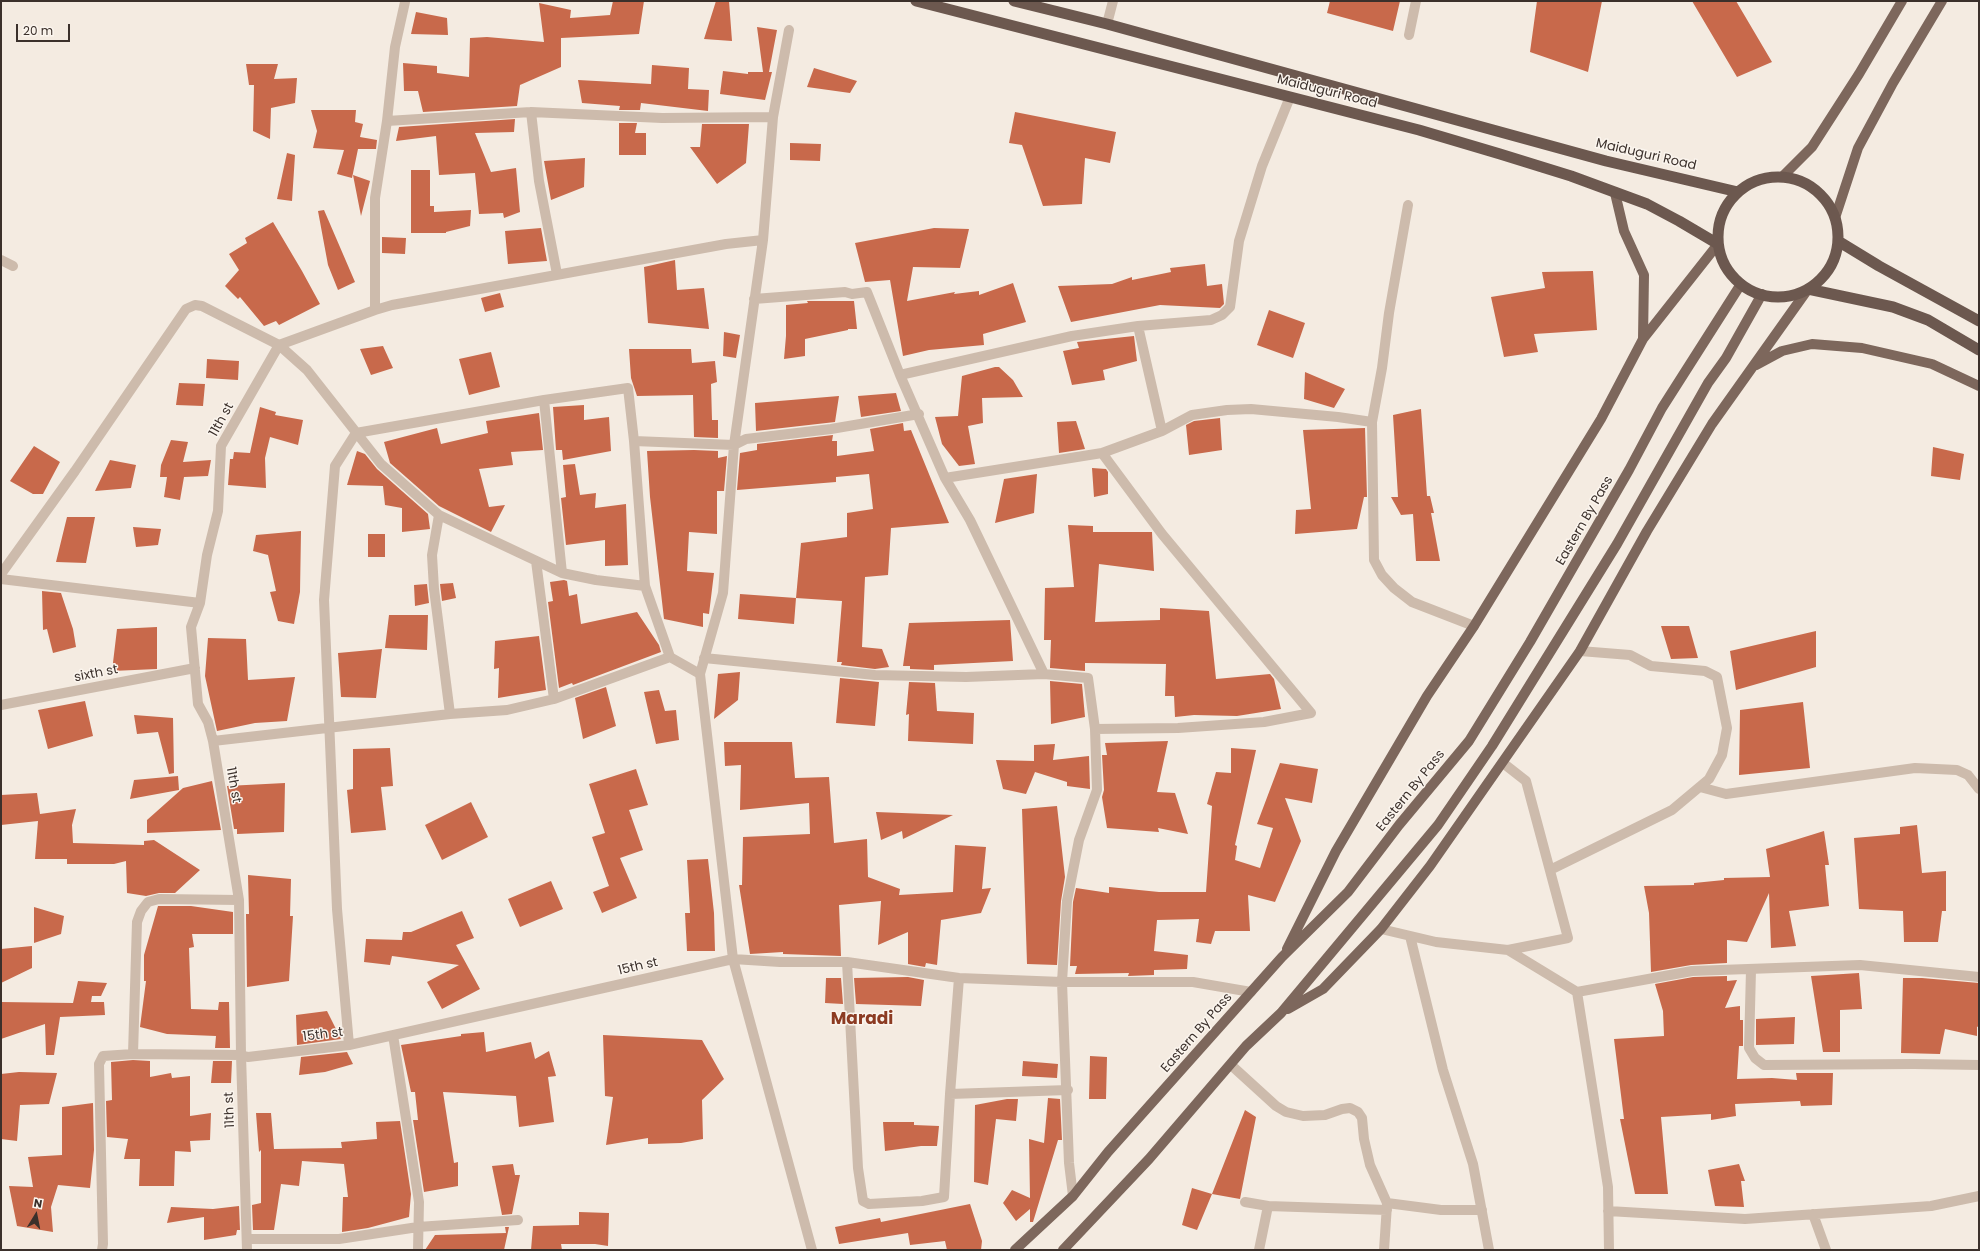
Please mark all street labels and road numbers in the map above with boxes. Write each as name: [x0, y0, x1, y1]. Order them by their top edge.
street label: Maiduguri Road: [1275, 72, 1379, 112]
street label: Maiduguri Road: [1594, 136, 1698, 174]
street label: 11th st: [206, 400, 238, 440]
street label: Eastern By Pass: [1553, 474, 1617, 568]
street label: sixth st: [73, 662, 119, 686]
street label: Eastern By Pass: [1373, 747, 1449, 835]
street label: 11th st: [222, 766, 244, 804]
street label: 15th st: [617, 955, 659, 979]
street label: Eastern By Pass: [1158, 990, 1236, 1076]
street label: 15th st: [302, 1025, 344, 1045]
street label: 11th st: [222, 1092, 238, 1128]

